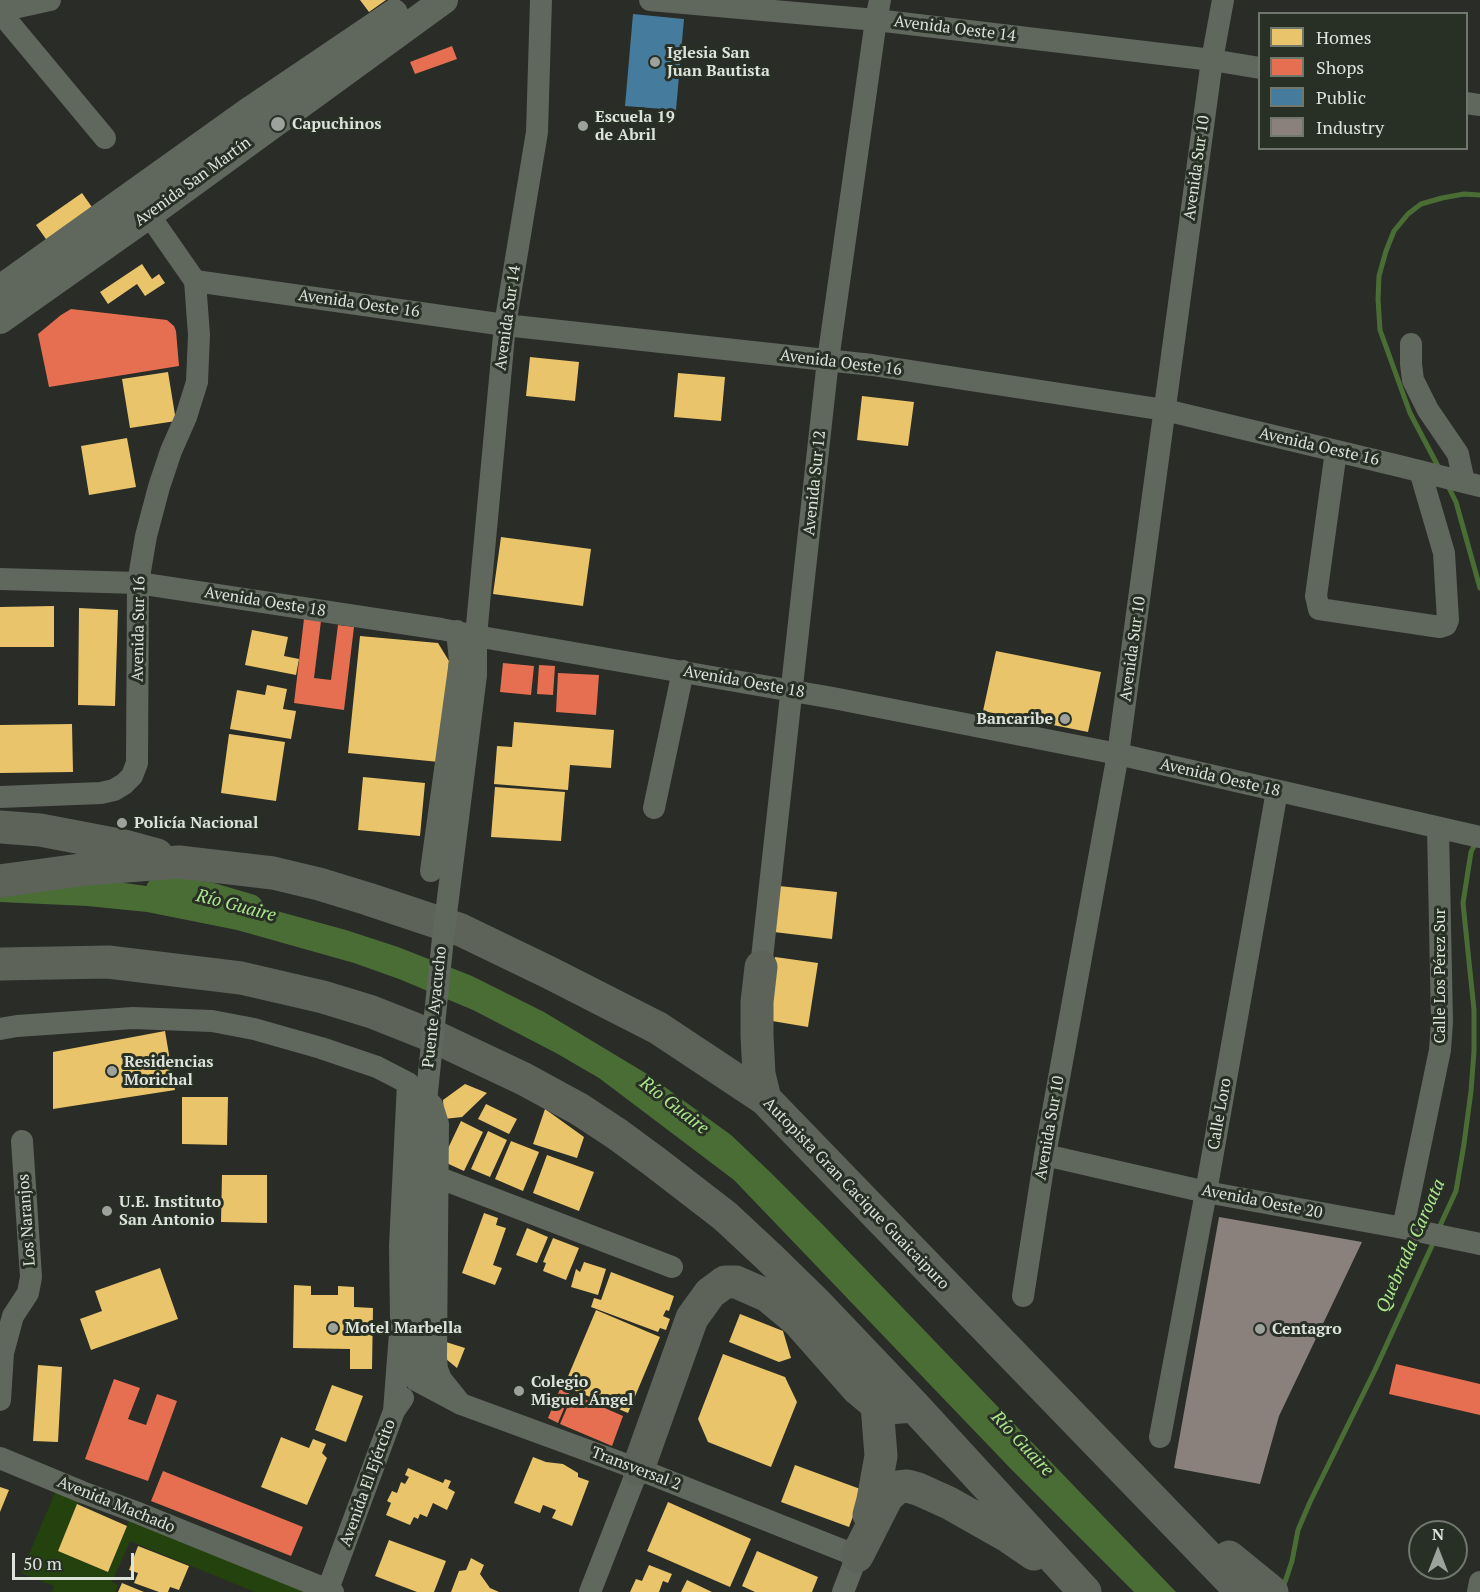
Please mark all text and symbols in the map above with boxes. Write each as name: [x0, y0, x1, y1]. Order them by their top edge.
street label: Avenida Oeste 14: [893, 12, 1017, 46]
legend: [1258, 12, 1468, 150]
text: Homes: [1316, 25, 1371, 49]
place label: Iglesia San Juan Bautista: [667, 43, 770, 81]
marker: Iglesia San Juan Bautista: [648, 55, 662, 69]
text: Shops: [1316, 55, 1364, 79]
text: Public: [1316, 85, 1366, 109]
place label: Escuela 19 de Abril: [595, 107, 675, 145]
place label: Capuchinos: [292, 114, 381, 134]
street label: Avenida Sur 10: [1180, 114, 1214, 222]
marker: Capuchinos: [269, 115, 287, 133]
text: Industry: [1316, 115, 1384, 139]
marker: Escuela 19 de Abril: [576, 119, 590, 133]
street label: Avenida San Martín: [131, 133, 255, 231]
street label: Avenida Sur 14: [491, 264, 525, 372]
street label: Avenida Oeste 16: [297, 286, 421, 322]
street label: Avenida Oeste 16: [779, 346, 903, 380]
street label: Avenida Oeste 16: [1257, 424, 1381, 470]
street label: Avenida Sur 12: [800, 429, 830, 537]
street label: Avenida Sur 16: [128, 576, 150, 682]
street label: Avenida Oeste 18: [203, 583, 327, 621]
street label: Avenida Sur 10: [1116, 595, 1150, 703]
street label: Avenida Oeste 18: [682, 662, 806, 702]
place label: Bancaribe: [977, 709, 1053, 729]
marker: Bancaribe: [1058, 712, 1072, 726]
street label: Avenida Oeste 18: [1158, 755, 1282, 801]
place label: Policía Nacional: [134, 813, 258, 833]
marker: Policía Nacional: [115, 816, 129, 830]
water label: Río Guaire: [194, 885, 278, 927]
street label: Calle Los Pérez Sur: [1430, 908, 1450, 1044]
street label: Puente Ayacucho: [419, 945, 451, 1069]
place label: Residencias Morichal: [124, 1052, 214, 1090]
marker: Residencias Morichal: [105, 1064, 119, 1078]
water label: Río Guaire: [635, 1072, 713, 1140]
street label: Avenida Sur 10: [1031, 1074, 1069, 1182]
street label: Calle Loro: [1204, 1077, 1236, 1151]
street label: Autopista Gran Cacique Guaicaipuro: [759, 1094, 953, 1294]
street label: Los Naranjos: [14, 1173, 40, 1267]
water label: Quebrada Caroata: [1372, 1176, 1450, 1316]
street label: Avenida Oeste 20: [1200, 1181, 1324, 1223]
place label: U.E. Instituto San Antonio: [119, 1192, 221, 1230]
marker: U.E. Instituto San Antonio: [100, 1204, 114, 1218]
place label: Motel Marbella: [345, 1318, 462, 1338]
place label: Centagro: [1272, 1319, 1342, 1339]
marker: Motel Marbella: [326, 1321, 340, 1335]
marker: Centagro: [1253, 1322, 1267, 1336]
place label: Colegio Miguel Ángel: [531, 1372, 633, 1410]
marker: Colegio Miguel Ángel: [512, 1384, 526, 1398]
water label: Río Guaire: [986, 1407, 1058, 1481]
street label: Avenida El Ejército: [336, 1417, 400, 1549]
street label: Transversal 2: [589, 1443, 683, 1495]
street label: Avenida Machado: [54, 1473, 178, 1537]
north arrow: [1408, 1520, 1468, 1580]
text: N: [1432, 1523, 1444, 1545]
scale bar: [15, 1541, 136, 1579]
text: 50 m: [23, 1551, 62, 1575]

